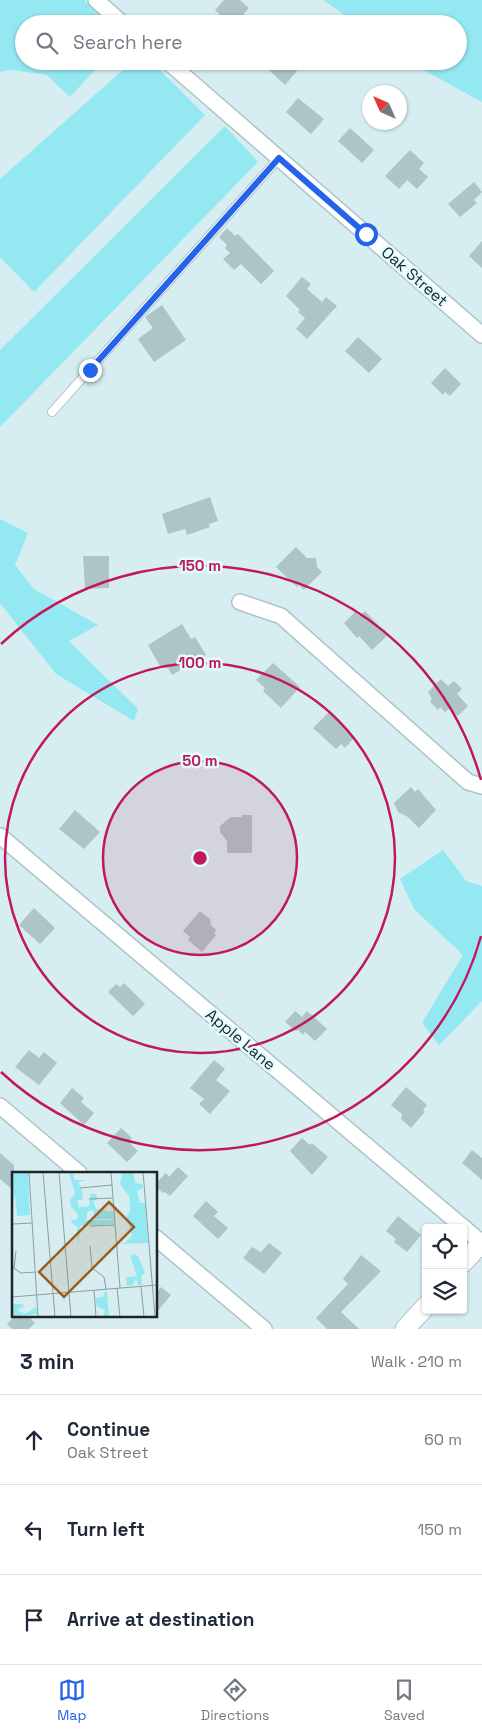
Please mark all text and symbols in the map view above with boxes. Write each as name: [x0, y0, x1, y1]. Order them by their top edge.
search box: [15, 15, 467, 70]
icon: search: [33, 29, 61, 57]
text: Search here: [73, 30, 183, 55]
north arrow: [362, 85, 407, 130]
route start: [355, 223, 378, 246]
street label: Oak Street: [377, 242, 452, 311]
route end: [79, 359, 102, 382]
text: 150 m: [179, 556, 221, 575]
text: 100 m: [179, 653, 221, 672]
text: 50 m: [182, 751, 218, 770]
centre of rings: [191, 849, 209, 867]
street label: Apple Lane: [201, 1004, 280, 1075]
inset map: [12, 1172, 158, 1316]
map controls: [422, 1224, 467, 1314]
button: locate: [422, 1224, 467, 1269]
button: layers: [422, 1269, 467, 1314]
text: 3 min: [20, 1348, 75, 1375]
text: Walk · 210 m: [371, 1351, 462, 1372]
text: Continue: [67, 1417, 150, 1442]
icon: ahead: [20, 1426, 48, 1454]
text: 60 m: [424, 1429, 462, 1450]
text: Oak Street: [67, 1442, 149, 1463]
icon: left: [20, 1516, 48, 1544]
text: Turn left: [67, 1517, 145, 1542]
text: 150 m: [418, 1519, 462, 1540]
icon: arrive: [20, 1606, 48, 1634]
text: Arrive at destination: [67, 1607, 255, 1632]
tab: Map: [57, 1676, 86, 1724]
tab: Directions: [201, 1676, 269, 1724]
tab: Saved: [384, 1676, 425, 1724]

